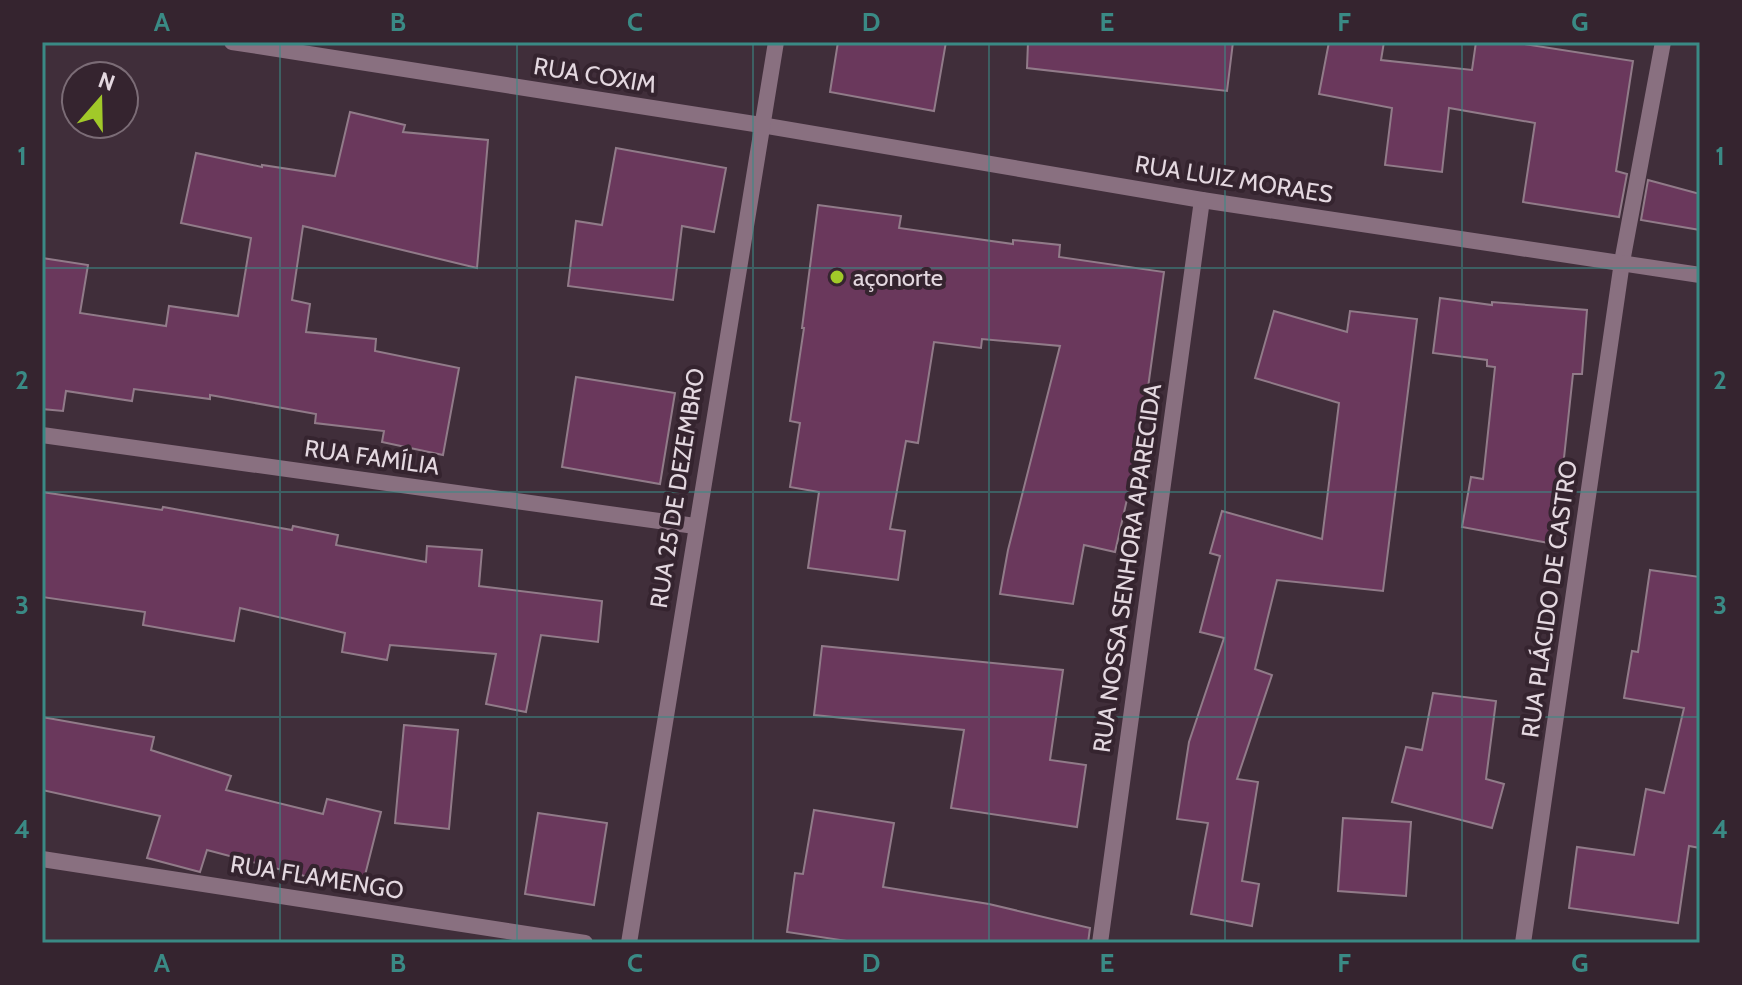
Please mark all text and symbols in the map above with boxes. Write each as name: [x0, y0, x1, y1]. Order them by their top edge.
text: A: [154, 6, 171, 38]
text: B: [390, 6, 406, 38]
text: C: [627, 6, 643, 38]
text: D: [862, 6, 880, 38]
text: E: [1100, 6, 1114, 38]
text: F: [1337, 6, 1351, 38]
text: G: [1571, 6, 1589, 38]
street label: RUA COXIM: [532, 51, 658, 99]
north arrow: [60, 60, 140, 140]
text: N: [95, 66, 119, 97]
text: 1: [17, 140, 27, 172]
text: 1: [1715, 140, 1725, 172]
street label: RUA LUIZ MORAES: [1133, 149, 1335, 209]
place label: açonorte: [853, 263, 943, 292]
marker: açonorte: [828, 268, 846, 286]
text: 2: [15, 364, 29, 396]
text: 2: [1713, 364, 1727, 396]
street label: RUA 25 DE DEZEMBRO: [644, 366, 710, 610]
street label: RUA NOSSA SENHORA APARECIDA: [1087, 381, 1167, 754]
street label: RUA FAMÍLIA: [303, 433, 442, 481]
street label: RUA PLÁCIDO DE CASTRO: [1515, 459, 1583, 739]
text: 3: [15, 589, 29, 621]
text: 3: [1713, 589, 1727, 621]
text: 4: [14, 813, 30, 845]
text: 4: [1712, 813, 1728, 845]
street label: RUA FLAMENGO: [228, 849, 406, 905]
text: A: [154, 947, 171, 979]
text: B: [390, 947, 406, 979]
text: C: [627, 947, 643, 979]
text: D: [862, 947, 880, 979]
text: E: [1100, 947, 1114, 979]
text: F: [1337, 947, 1351, 979]
text: G: [1571, 947, 1589, 979]

